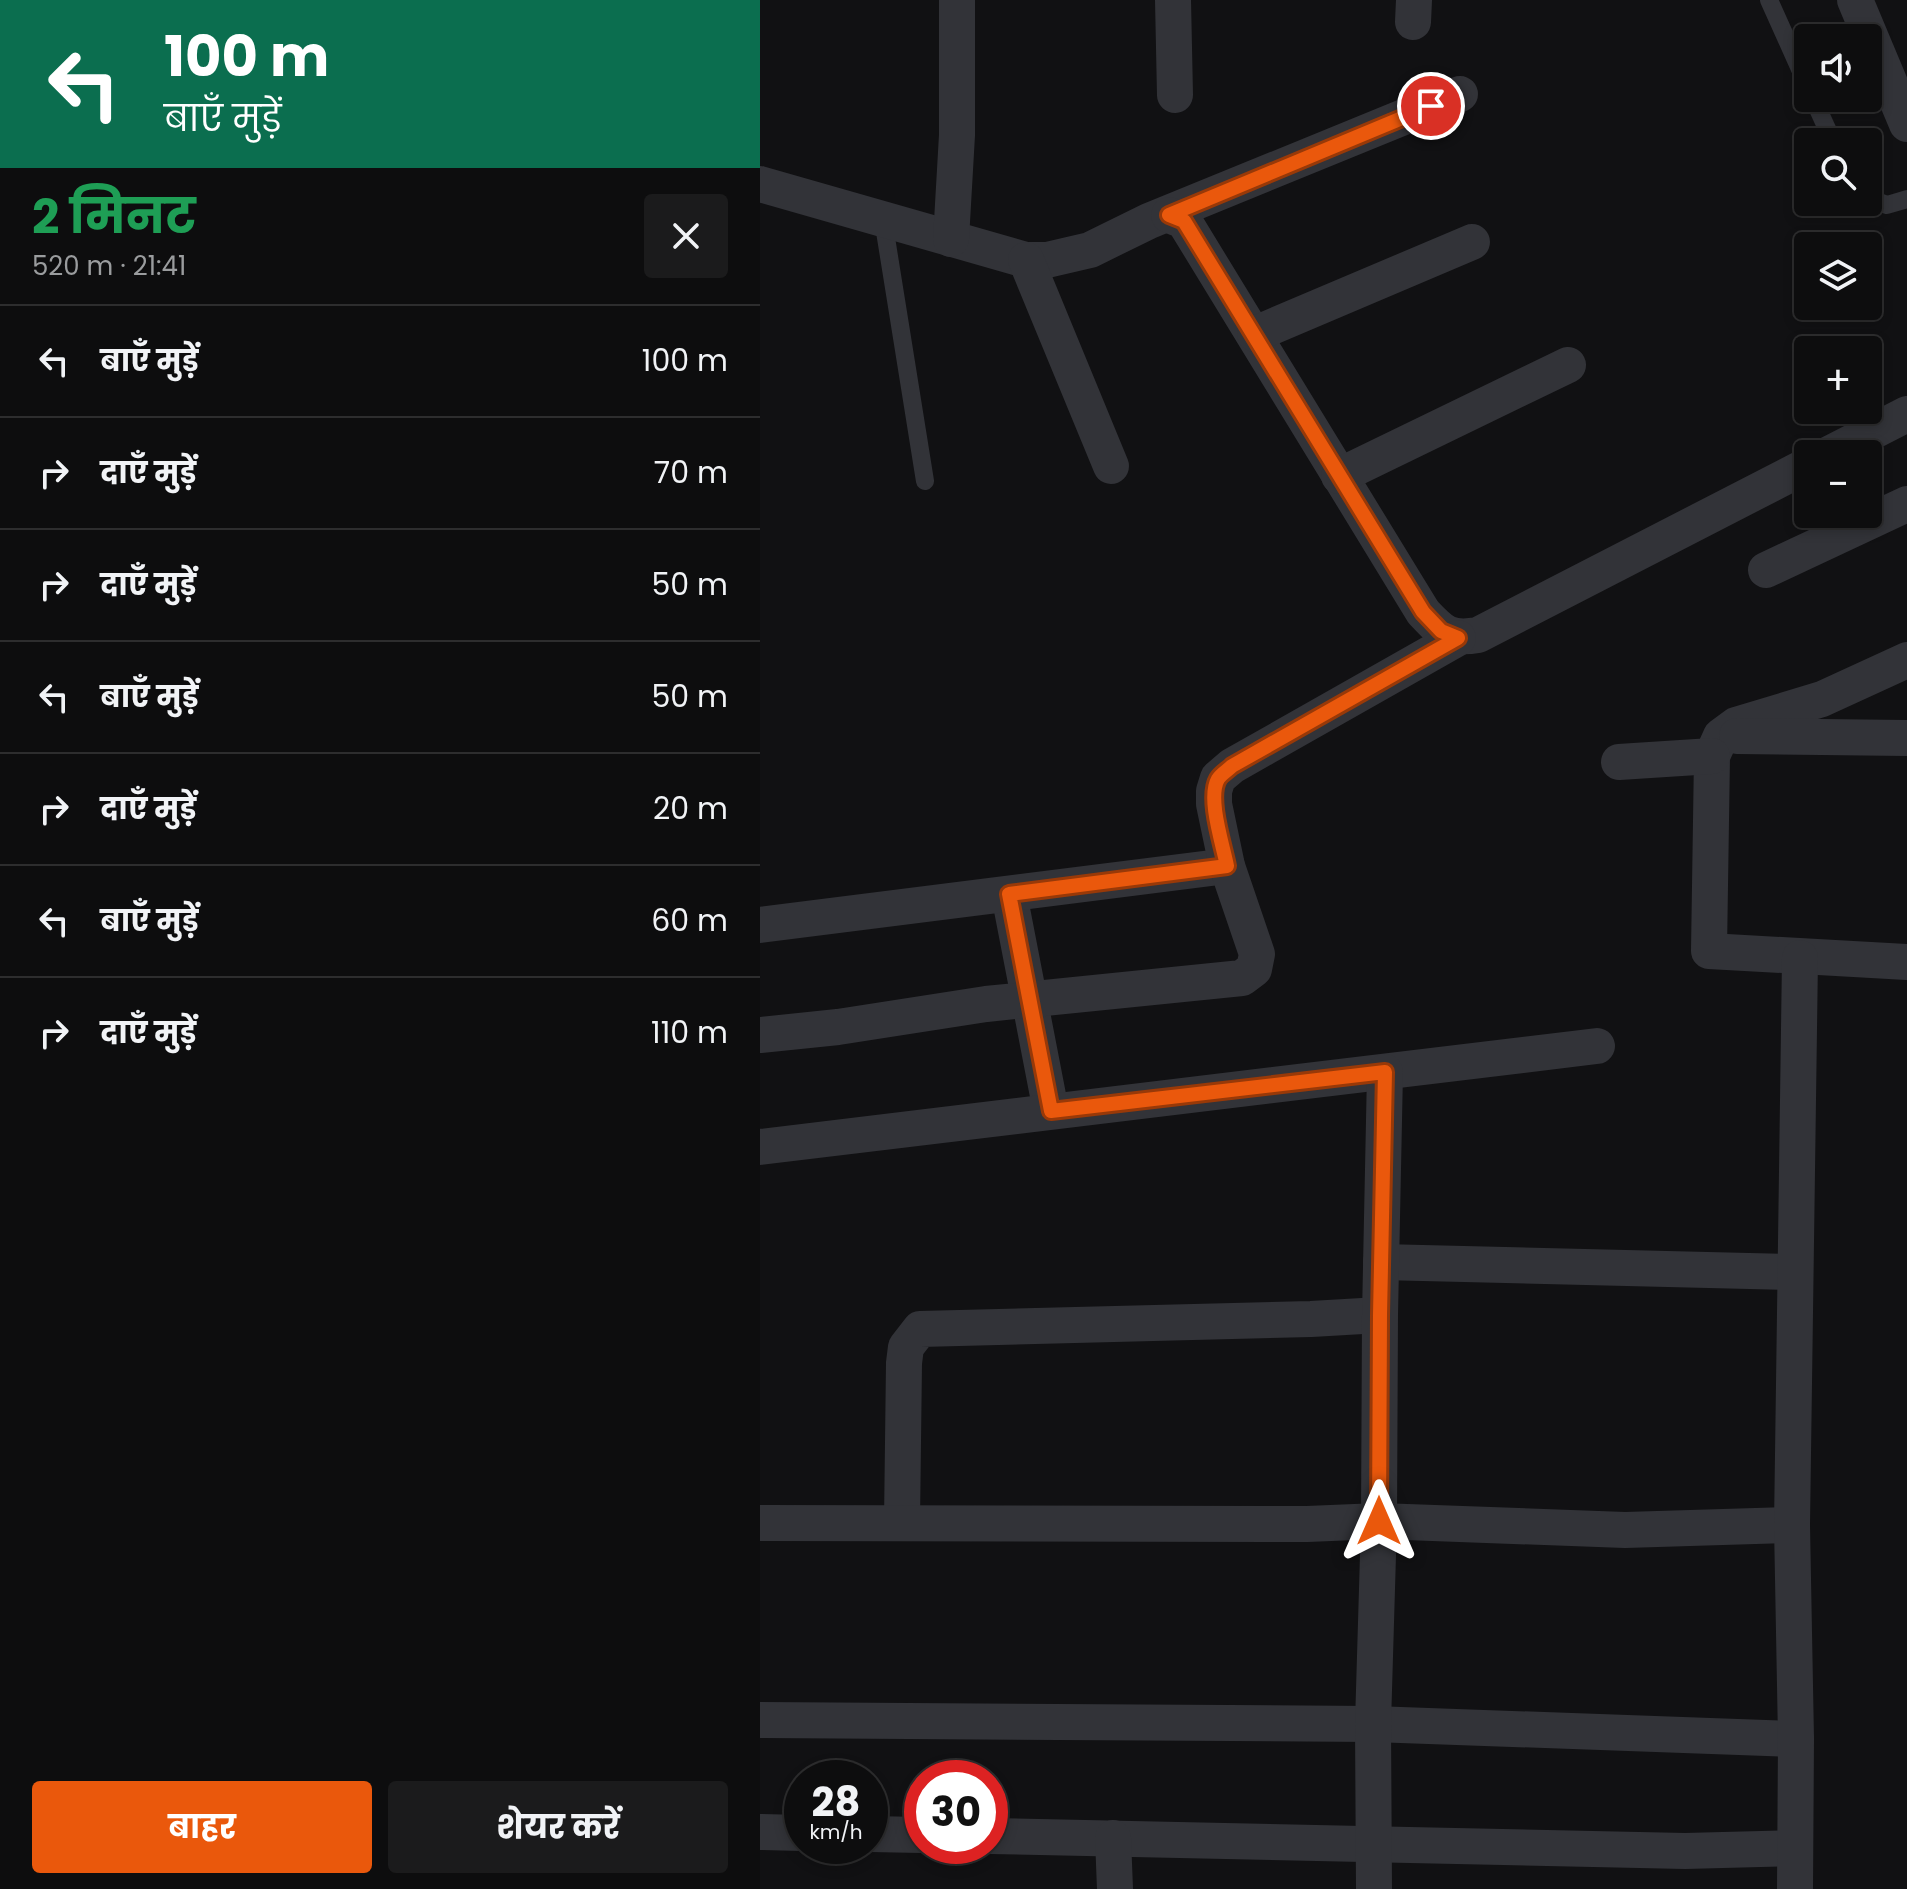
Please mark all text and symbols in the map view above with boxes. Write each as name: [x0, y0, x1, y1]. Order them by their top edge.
text: 100 m: [164, 17, 329, 96]
map controls: [1794, 24, 1882, 528]
button: sound: [1794, 24, 1882, 112]
icon: left: [32, 32, 136, 136]
pin: [1397, 72, 1465, 140]
icon: arrive: [1409, 84, 1453, 128]
text: बाएँ मुड़ें: [164, 93, 281, 144]
button: search: [1794, 128, 1882, 216]
text: 2 मिनट: [32, 183, 196, 250]
button: close: [644, 194, 728, 278]
button: layers: [1794, 232, 1882, 320]
text: 520 m · 21:41: [32, 248, 186, 284]
button: +: [1794, 336, 1882, 424]
icon: left: [32, 339, 76, 383]
text: बाएँ मुड़ें: [100, 339, 198, 382]
text: 100 m: [642, 339, 728, 382]
button: −: [1794, 440, 1882, 528]
icon: right: [32, 451, 76, 495]
text: दाएँ मुड़ें: [100, 451, 196, 494]
text: 70 m: [654, 451, 728, 494]
icon: right: [32, 563, 76, 607]
text: दाएँ मुड़ें: [100, 563, 196, 606]
text: 50 m: [651, 563, 728, 606]
icon: left: [32, 675, 76, 719]
text: बाएँ मुड़ें: [100, 675, 198, 718]
text: 50 m: [651, 675, 728, 718]
icon: right: [32, 787, 76, 831]
text: दाएँ मुड़ें: [100, 787, 196, 830]
text: 20 m: [653, 787, 728, 830]
icon: left: [32, 899, 76, 943]
text: बाएँ मुड़ें: [100, 899, 198, 942]
text: 60 m: [651, 899, 728, 942]
icon: right: [32, 1011, 76, 1055]
text: दाएँ मुड़ें: [100, 1011, 196, 1054]
text: 110 m: [651, 1011, 728, 1054]
position arrow: [1337, 1479, 1421, 1563]
speed limit sign: 30: [904, 1760, 1008, 1864]
text: 28: [812, 1774, 860, 1830]
button: बाहर: [32, 1781, 372, 1873]
button: शेयर करें: [388, 1781, 728, 1873]
text: km/h: [809, 1818, 863, 1846]

